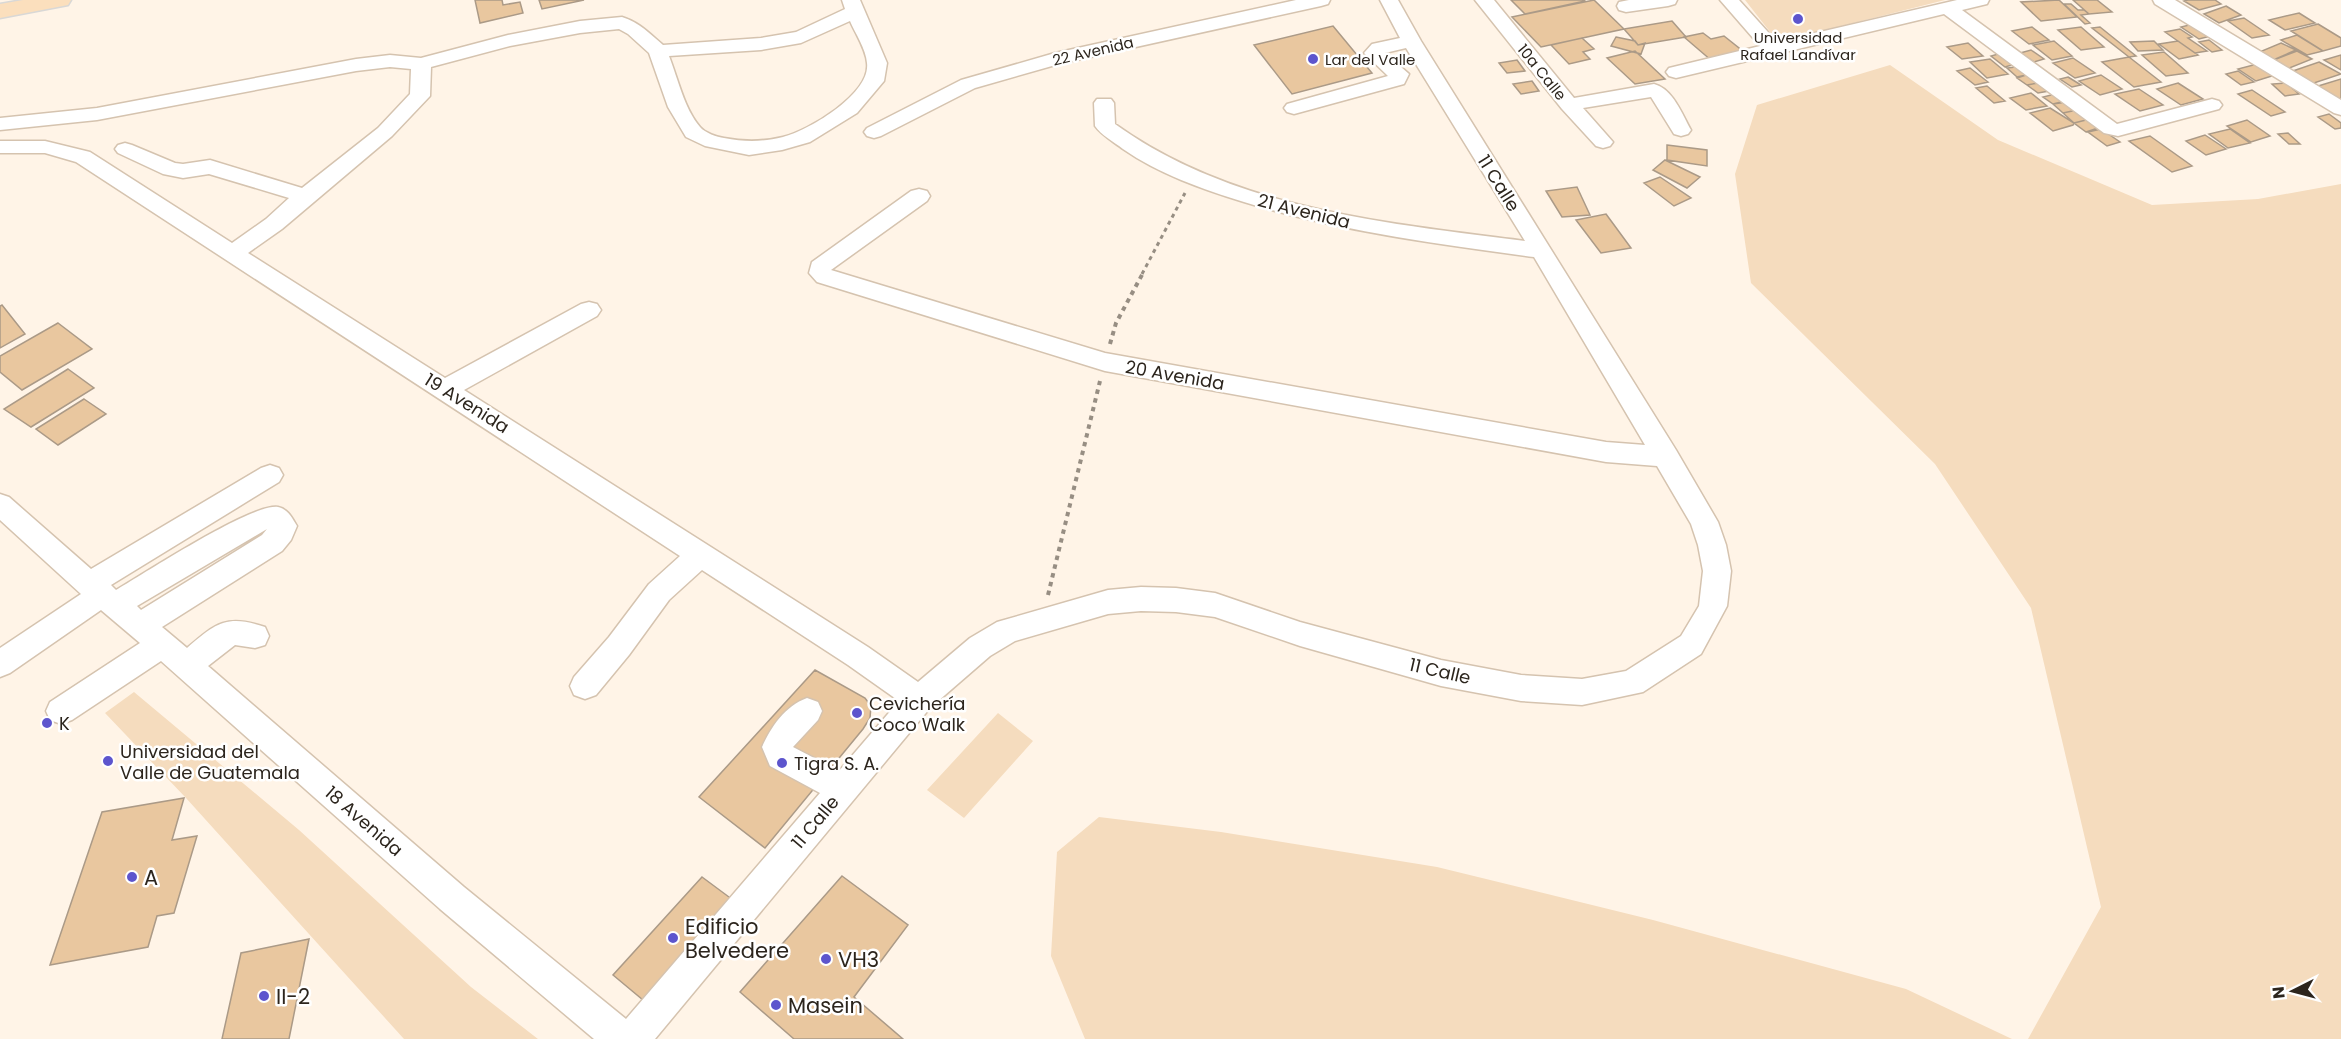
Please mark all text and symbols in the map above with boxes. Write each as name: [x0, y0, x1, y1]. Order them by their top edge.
marker: Universidad Rafael Landívar: [1791, 12, 1805, 26]
place label: Universidad Rafael Landívar: [1740, 27, 1856, 65]
street label: 22 Avenida: [1050, 31, 1136, 71]
street label: 10a Calle: [1513, 39, 1571, 105]
place label: Lar del Valle: [1325, 49, 1415, 70]
marker: Lar del Valle: [1306, 52, 1320, 66]
street label: 11 Calle: [1472, 150, 1526, 216]
street label: 21 Avenida: [1255, 187, 1353, 235]
street label: 20 Avenida: [1124, 354, 1226, 396]
street label: 19 Avenida: [420, 367, 514, 439]
street label: 11 Calle: [1407, 652, 1473, 690]
place label: Cevichería Coco Walk: [869, 691, 966, 737]
marker: Cevichería Coco Walk: [850, 706, 864, 720]
place label: K: [59, 711, 70, 736]
marker: K: [40, 716, 54, 730]
place label: Universidad del Valle de Guatemala: [120, 739, 300, 785]
place label: Tigra S. A.: [794, 751, 879, 776]
marker: Universidad del Valle de Guatemala: [101, 754, 115, 768]
marker: Tigra S. A.: [775, 756, 789, 770]
street label: 18 Avenida: [320, 780, 408, 862]
street label: 11 Calle: [785, 790, 845, 854]
place label: A: [144, 863, 158, 892]
marker: A: [125, 870, 139, 884]
place label: Edificio Belvedere: [685, 912, 789, 965]
marker: Edificio Belvedere: [666, 931, 680, 945]
place label: VH3: [838, 945, 879, 974]
marker: VH3: [819, 952, 833, 966]
north arrow: [2263, 961, 2323, 1021]
place label: II-2: [276, 982, 310, 1011]
text: N: [2267, 985, 2291, 1000]
marker: II-2: [257, 989, 271, 1003]
place label: Masein: [788, 991, 863, 1020]
marker: Masein: [769, 998, 783, 1012]

